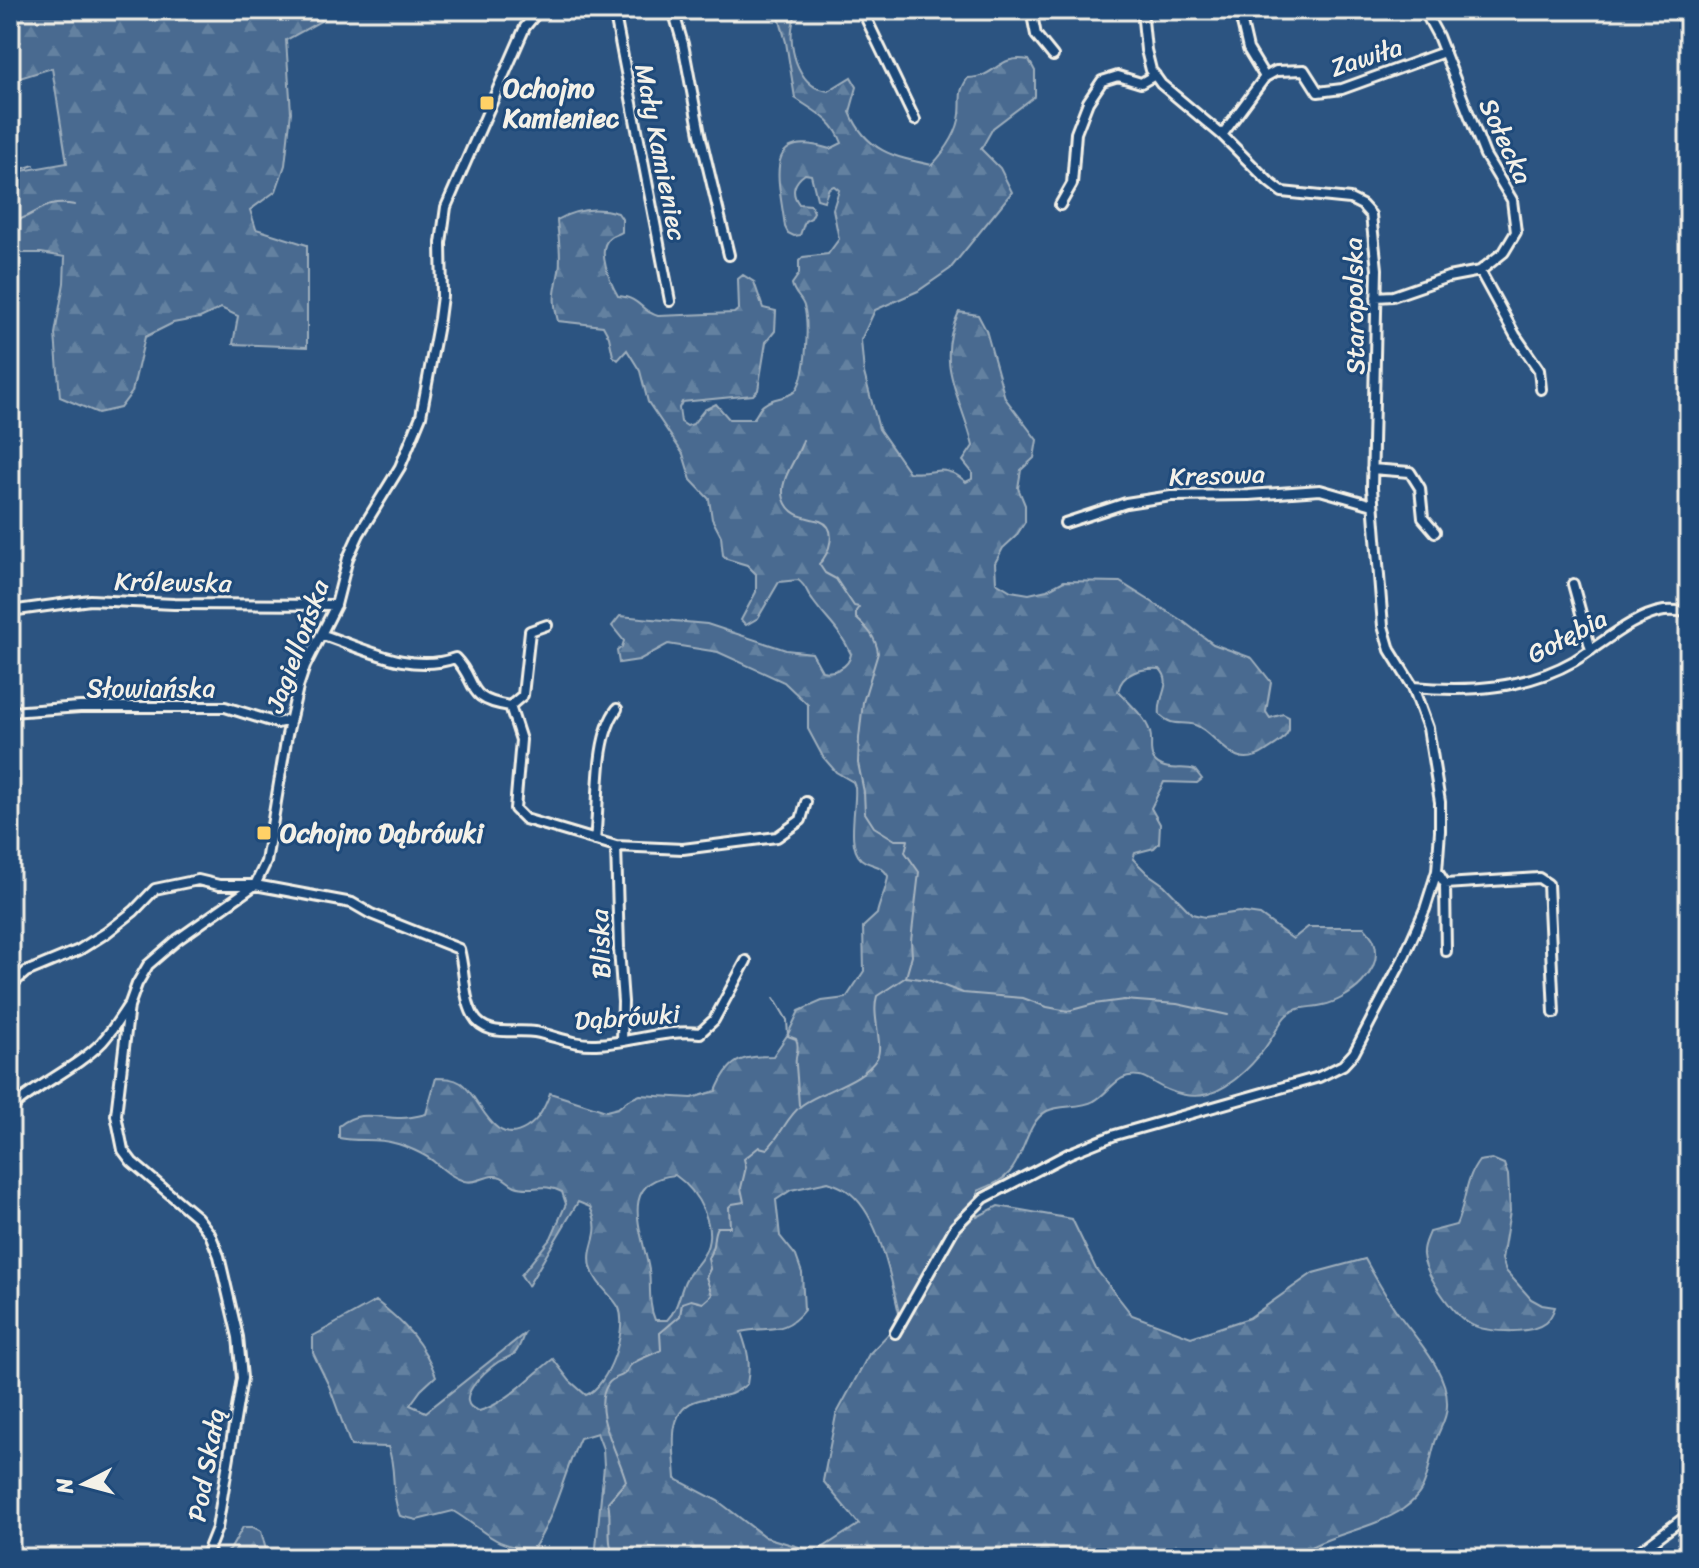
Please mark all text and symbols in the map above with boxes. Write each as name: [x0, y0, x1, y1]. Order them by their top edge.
street label: Zawiła: [1324, 24, 1408, 90]
street label: Mały Kamieniec: [621, 60, 701, 244]
place label: Ochojno Kamieniec: [502, 65, 620, 141]
street label: Sołecka: [1466, 90, 1546, 192]
marker: Ochojno Kamieniec: [478, 94, 496, 112]
street label: Staropolska: [1330, 237, 1378, 375]
street label: Kresowa: [1168, 450, 1266, 500]
street label: Królewska: [114, 558, 233, 606]
street label: Jagiellońska: [251, 572, 343, 720]
street label: Gołębia: [1518, 596, 1616, 676]
street label: Słowiańska: [86, 665, 216, 711]
place label: Ochojno Dąbrówki: [280, 810, 485, 856]
marker: Ochojno Dąbrówki: [255, 824, 273, 842]
street label: Bliska: [576, 907, 624, 980]
street label: Dąbrówki: [573, 990, 682, 1044]
street label: Pod Skałą: [173, 1405, 239, 1525]
north arrow: [44, 1444, 124, 1524]
text: N: [44, 1476, 85, 1497]

